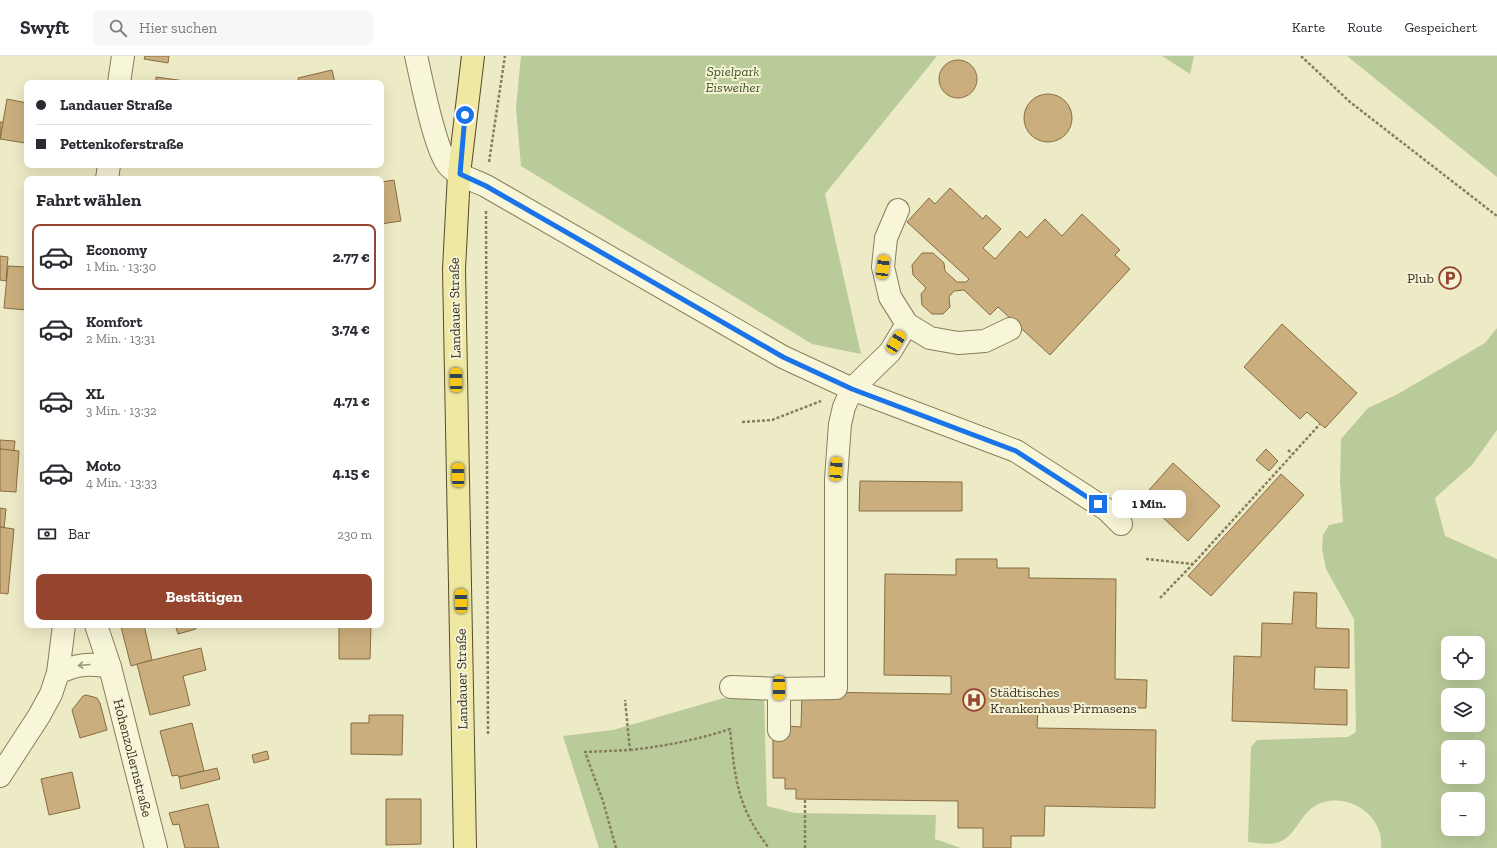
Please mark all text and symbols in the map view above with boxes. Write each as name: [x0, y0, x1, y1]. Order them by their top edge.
search box: [93, 10, 373, 46]
text: Swyft: [20, 16, 69, 39]
icon: search: [107, 17, 129, 39]
text: Hier suchen: [139, 19, 217, 37]
text: Karte: [1292, 19, 1325, 36]
text: Route: [1347, 19, 1382, 36]
text: Gespeichert: [1404, 19, 1477, 36]
park label: Spielpark Eisweiher: [705, 63, 761, 96]
text: Landauer Straße: [60, 96, 172, 114]
route start: [456, 106, 474, 124]
text: Pettenkoferstraße: [60, 135, 184, 153]
text: Fahrt wählen: [36, 189, 141, 211]
icon: car: [38, 239, 74, 275]
text: Economy: [86, 241, 147, 259]
text: 2.77 €: [332, 248, 370, 266]
car: [876, 254, 890, 280]
street label: Landauer Straße: [446, 257, 464, 359]
text: 1 Min. · 13:30: [86, 259, 156, 274]
parking icon: Plub: [1437, 265, 1463, 291]
place label: Plub: [1407, 270, 1434, 287]
icon: car: [38, 311, 74, 347]
text: Komfort: [86, 313, 142, 331]
text: 3.74 €: [332, 320, 370, 338]
car: [885, 329, 907, 355]
text: 2 Min. · 13:31: [86, 331, 155, 346]
car: [450, 368, 462, 392]
icon: car: [38, 383, 74, 419]
text: XL: [86, 385, 104, 403]
text: 4.71 €: [333, 392, 370, 410]
text: 3 Min. · 13:32: [86, 403, 157, 418]
icon: car: [38, 455, 74, 491]
text: Moto: [86, 457, 121, 475]
car: [829, 457, 843, 481]
car: [452, 463, 464, 487]
text: 4.15 €: [332, 464, 370, 482]
text: 4 Min. · 13:33: [86, 475, 157, 490]
callout: 1 Min.: [1112, 490, 1186, 518]
route end: [1089, 495, 1107, 513]
text: 1 Min.: [1132, 496, 1166, 511]
icon: cash: [36, 523, 58, 545]
text: Bar: [68, 525, 91, 543]
text: 230 m: [337, 527, 372, 542]
button: Bestätigen: [36, 574, 372, 620]
car: [455, 589, 467, 613]
street label: Landauer Straße: [453, 628, 471, 730]
map controls: [1441, 636, 1485, 836]
button: locate: [1441, 636, 1485, 680]
one-way arrow: [78, 661, 91, 669]
car: [773, 676, 785, 700]
place label: Städtisches Krankenhaus Pirmasens: [990, 684, 1137, 717]
hospital icon: Städtisches Krankenhaus Pirmasens: [961, 687, 987, 713]
button: layers: [1441, 688, 1485, 732]
street label: Hohenzollernstraße: [110, 697, 156, 819]
button: +: [1441, 740, 1485, 784]
button: −: [1441, 792, 1485, 836]

